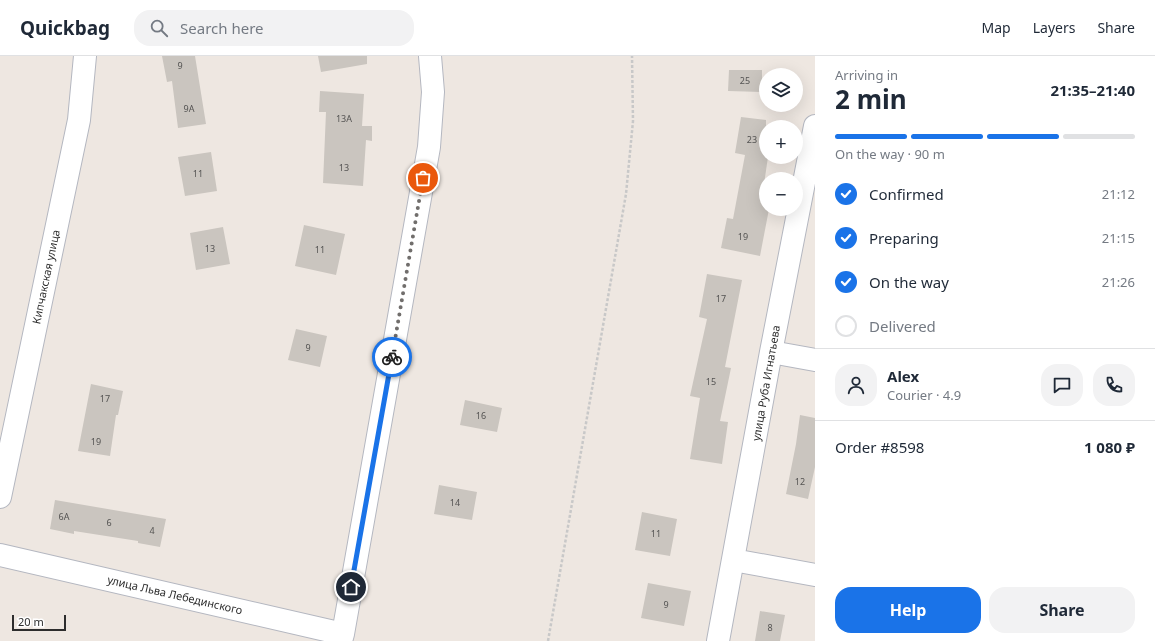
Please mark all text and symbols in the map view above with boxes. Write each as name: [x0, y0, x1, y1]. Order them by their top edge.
search box: [134, 10, 414, 46]
text: Quickbag: [20, 15, 110, 41]
icon: search: [148, 17, 170, 39]
text: Search here: [180, 18, 264, 38]
text: Map: [982, 18, 1011, 37]
text: Layers: [1033, 18, 1075, 37]
text: Share: [1097, 18, 1135, 37]
house number: 9: [177, 59, 183, 72]
text: Arriving in: [835, 66, 898, 84]
map controls: [759, 68, 803, 216]
button: layers: [759, 68, 803, 112]
house number: 25: [740, 74, 750, 87]
text: 21:35–21:40: [1050, 80, 1135, 100]
text: 2 min: [835, 81, 907, 117]
house number: 9А: [184, 102, 195, 115]
house number: 13А: [336, 112, 352, 125]
button: +: [759, 120, 803, 164]
house number: 23: [747, 133, 757, 146]
text: On the way · 90 m: [835, 145, 945, 163]
house number: 13: [339, 161, 349, 174]
pin: [406, 161, 440, 195]
house number: 11: [193, 167, 203, 180]
icon: bag: [412, 167, 434, 189]
button: −: [759, 172, 803, 216]
icon: check: [835, 183, 857, 205]
text: Confirmed: [869, 184, 944, 204]
text: 21:12: [1102, 185, 1135, 203]
icon: check: [835, 227, 857, 249]
street label: Кипчакская улица: [28, 228, 63, 325]
text: Preparing: [869, 228, 939, 248]
text: 21:15: [1102, 229, 1135, 247]
house number: 19: [738, 230, 748, 243]
house number: 13: [205, 242, 215, 255]
house number: 11: [315, 243, 325, 256]
icon: check: [835, 271, 857, 293]
text: On the way: [869, 272, 949, 292]
text: 21:26: [1102, 273, 1135, 291]
house number: 17: [716, 292, 726, 305]
text: Delivered: [869, 316, 936, 336]
street label: улица Руба Игнатьева: [748, 324, 783, 442]
courier: [372, 337, 412, 377]
house number: 9: [305, 341, 311, 354]
icon: bike: [381, 346, 403, 368]
button: person: [835, 364, 877, 406]
button: chat: [1041, 364, 1083, 406]
button: phone: [1093, 364, 1135, 406]
text: Alex: [887, 366, 919, 386]
house number: 15: [706, 375, 716, 388]
text: Courier · 4.9: [887, 386, 961, 404]
house number: 17: [100, 392, 110, 405]
house number: 16: [476, 409, 486, 422]
house number: 19: [91, 435, 101, 448]
text: Order #8598: [835, 437, 924, 457]
text: 1 080 ₽: [1084, 437, 1135, 457]
house number: 12: [795, 475, 805, 488]
house number: 14: [450, 496, 460, 509]
house number: 6А: [59, 510, 70, 523]
house number: 6: [106, 516, 112, 529]
house number: 4: [149, 524, 155, 537]
house number: 11: [651, 527, 661, 540]
pin: [334, 570, 368, 604]
street label: улица Льва Лебединского: [106, 572, 244, 617]
icon: home: [340, 576, 362, 598]
button: Help: [835, 587, 981, 633]
button: Share: [989, 587, 1135, 633]
house number: 9: [663, 598, 669, 611]
scale bar: [12, 613, 66, 632]
text: 20 m: [18, 614, 44, 629]
house number: 8: [767, 621, 773, 634]

